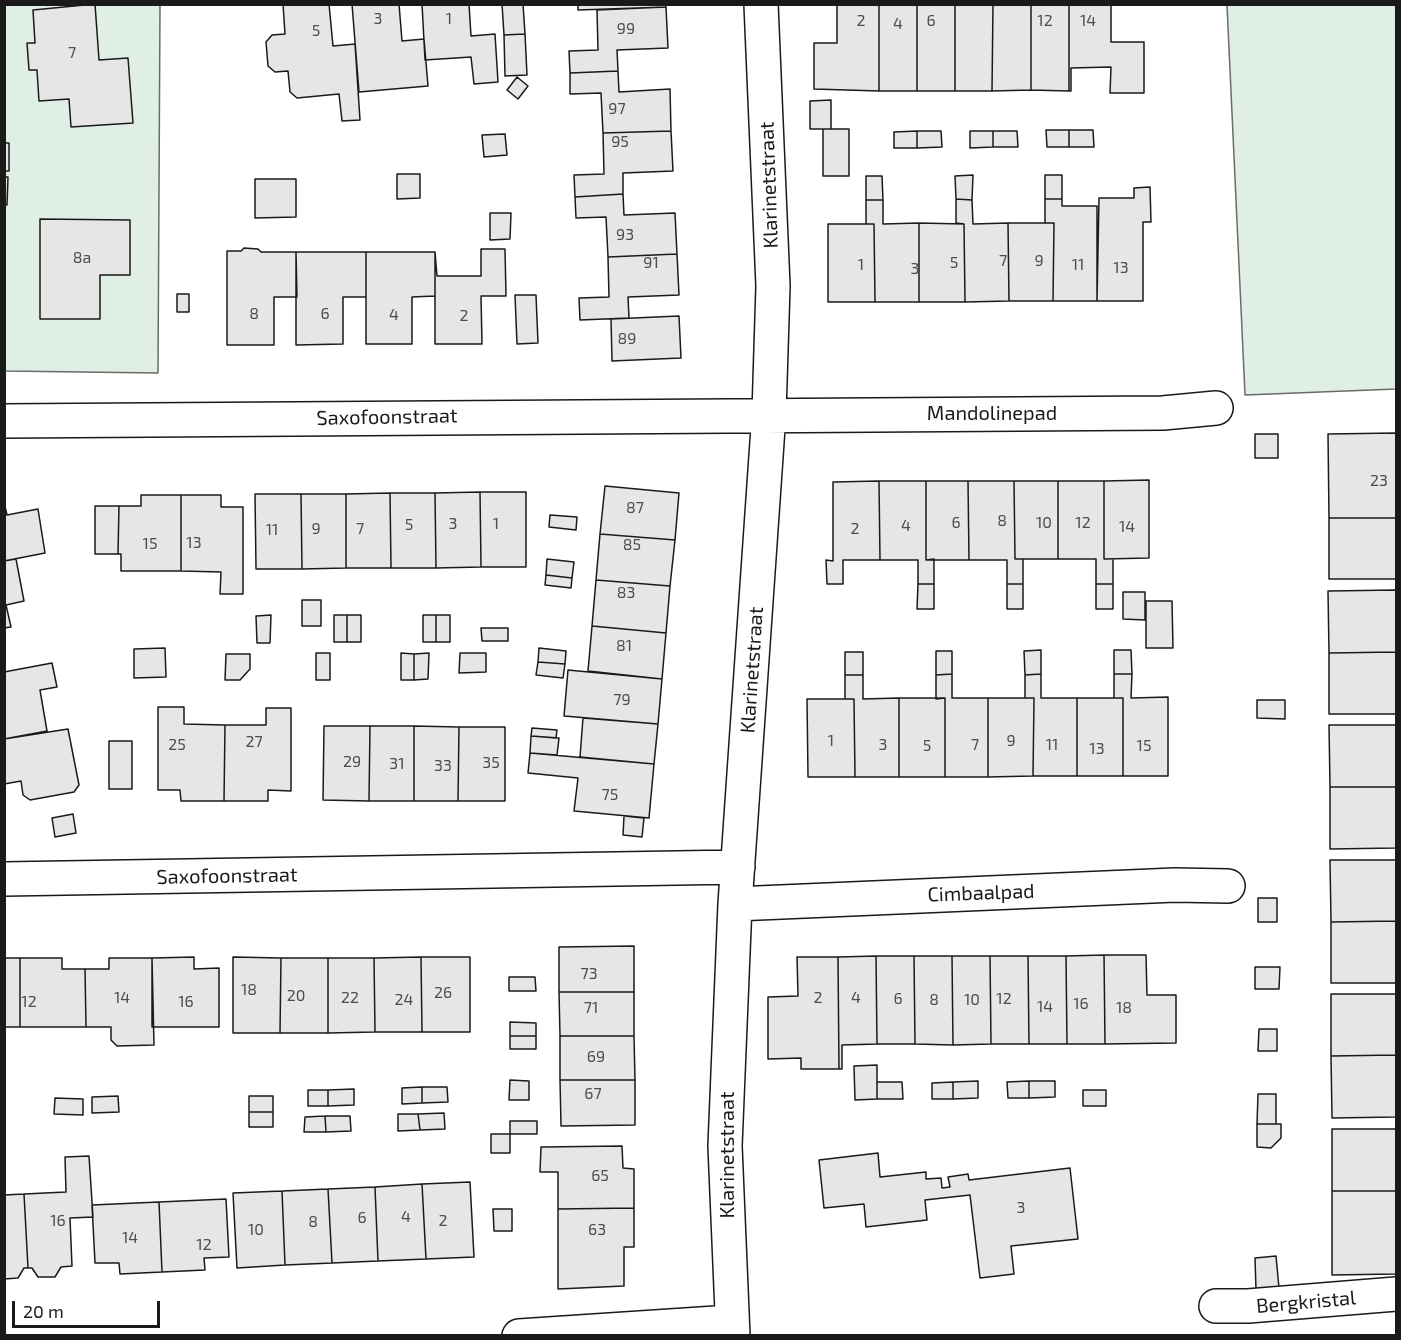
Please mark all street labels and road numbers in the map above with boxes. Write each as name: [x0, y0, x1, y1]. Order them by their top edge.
street label: Klarinetstraat: [755, 121, 783, 249]
street label: Mandolinepad: [927, 401, 1057, 425]
street label: Saxofoonstraat: [316, 404, 458, 430]
street label: Klarinetstraat: [736, 606, 768, 734]
street label: Saxofoonstraat: [156, 863, 298, 889]
street label: Cimbaalpad: [927, 879, 1035, 907]
street label: Klarinetstraat: [715, 1091, 739, 1219]
street label: Bergkristal: [1255, 1286, 1357, 1318]

